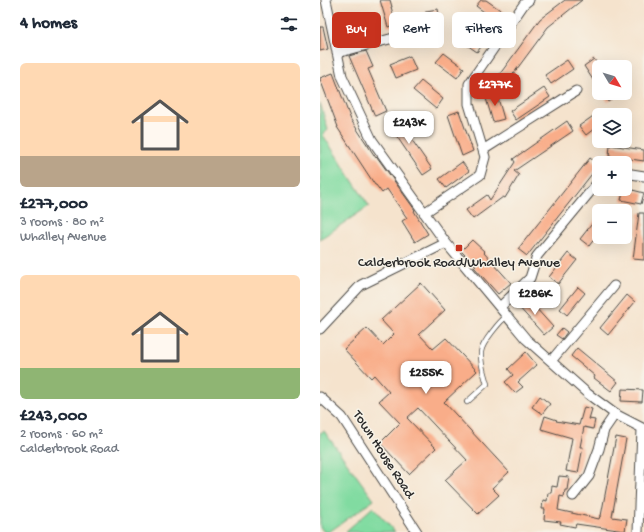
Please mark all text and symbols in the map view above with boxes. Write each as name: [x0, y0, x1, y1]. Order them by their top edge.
chip: Buy: [332, 12, 381, 48]
chip: Rent: [389, 12, 444, 48]
chip: Filters: [452, 12, 516, 48]
icon: filters: [278, 13, 300, 35]
text: 4 homes: [20, 14, 77, 34]
north arrow: [592, 60, 632, 100]
map controls: [592, 60, 632, 244]
pin: £277K: [467, 73, 523, 107]
text: £277K: [479, 78, 511, 93]
icon: home: [124, 89, 196, 161]
button: layers: [592, 108, 632, 148]
pin: £243K: [381, 111, 437, 145]
text: £243K: [393, 116, 425, 131]
button: +: [592, 156, 632, 196]
text: £277,000: [20, 195, 88, 215]
button: −: [592, 204, 632, 244]
text: 3 rooms · 80 m²: [20, 215, 104, 230]
text: Whalley Avenue: [20, 230, 106, 245]
marker: Calderbrook Road/Whalley Avenue: [454, 243, 464, 253]
place label: Calderbrook Road/Whalley Avenue: [358, 255, 561, 272]
pin: £286K: [507, 282, 563, 316]
text: £286K: [518, 287, 552, 302]
icon: home: [124, 301, 196, 373]
pin: £255K: [398, 361, 454, 395]
text: £255K: [410, 366, 442, 381]
text: £243,000: [20, 407, 87, 427]
street label: Town House Road: [348, 407, 419, 504]
text: 2 rooms · 60 m²: [20, 427, 103, 442]
text: Calderbrook Road: [20, 442, 118, 457]

